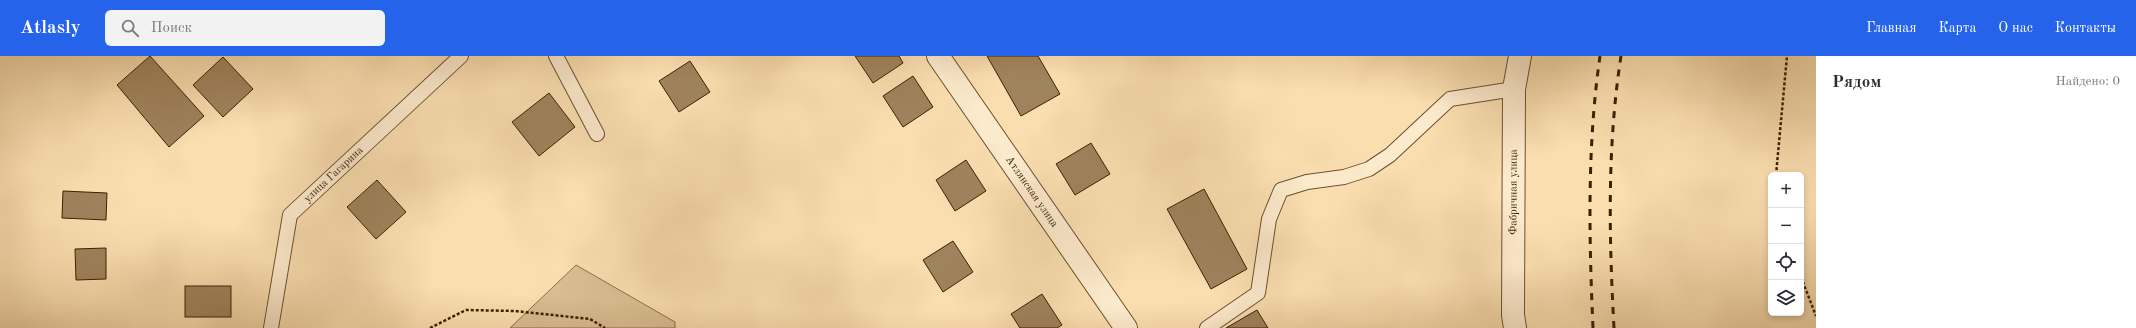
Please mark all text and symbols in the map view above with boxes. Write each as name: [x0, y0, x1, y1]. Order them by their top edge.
search box: [105, 10, 385, 46]
icon: search: [119, 17, 141, 39]
text: Atlasly: [20, 19, 81, 38]
text: Поиск: [151, 21, 192, 36]
text: Главная: [1866, 21, 1916, 35]
text: Карта: [1938, 21, 1976, 35]
text: О нас: [1998, 21, 2033, 35]
text: Контакты: [2055, 21, 2116, 35]
text: Рядом: [1832, 74, 1881, 91]
text: Найдено: 0: [2056, 75, 2120, 88]
street label: улица Гагарина: [302, 144, 366, 205]
street label: Фабричная улица: [1508, 149, 1519, 235]
street label: Атлянская улица: [1004, 154, 1060, 230]
map controls: [1768, 172, 1804, 316]
button: +: [1768, 172, 1804, 208]
button: −: [1768, 208, 1804, 244]
button: locate: [1768, 244, 1804, 280]
button: layers: [1768, 280, 1804, 316]

